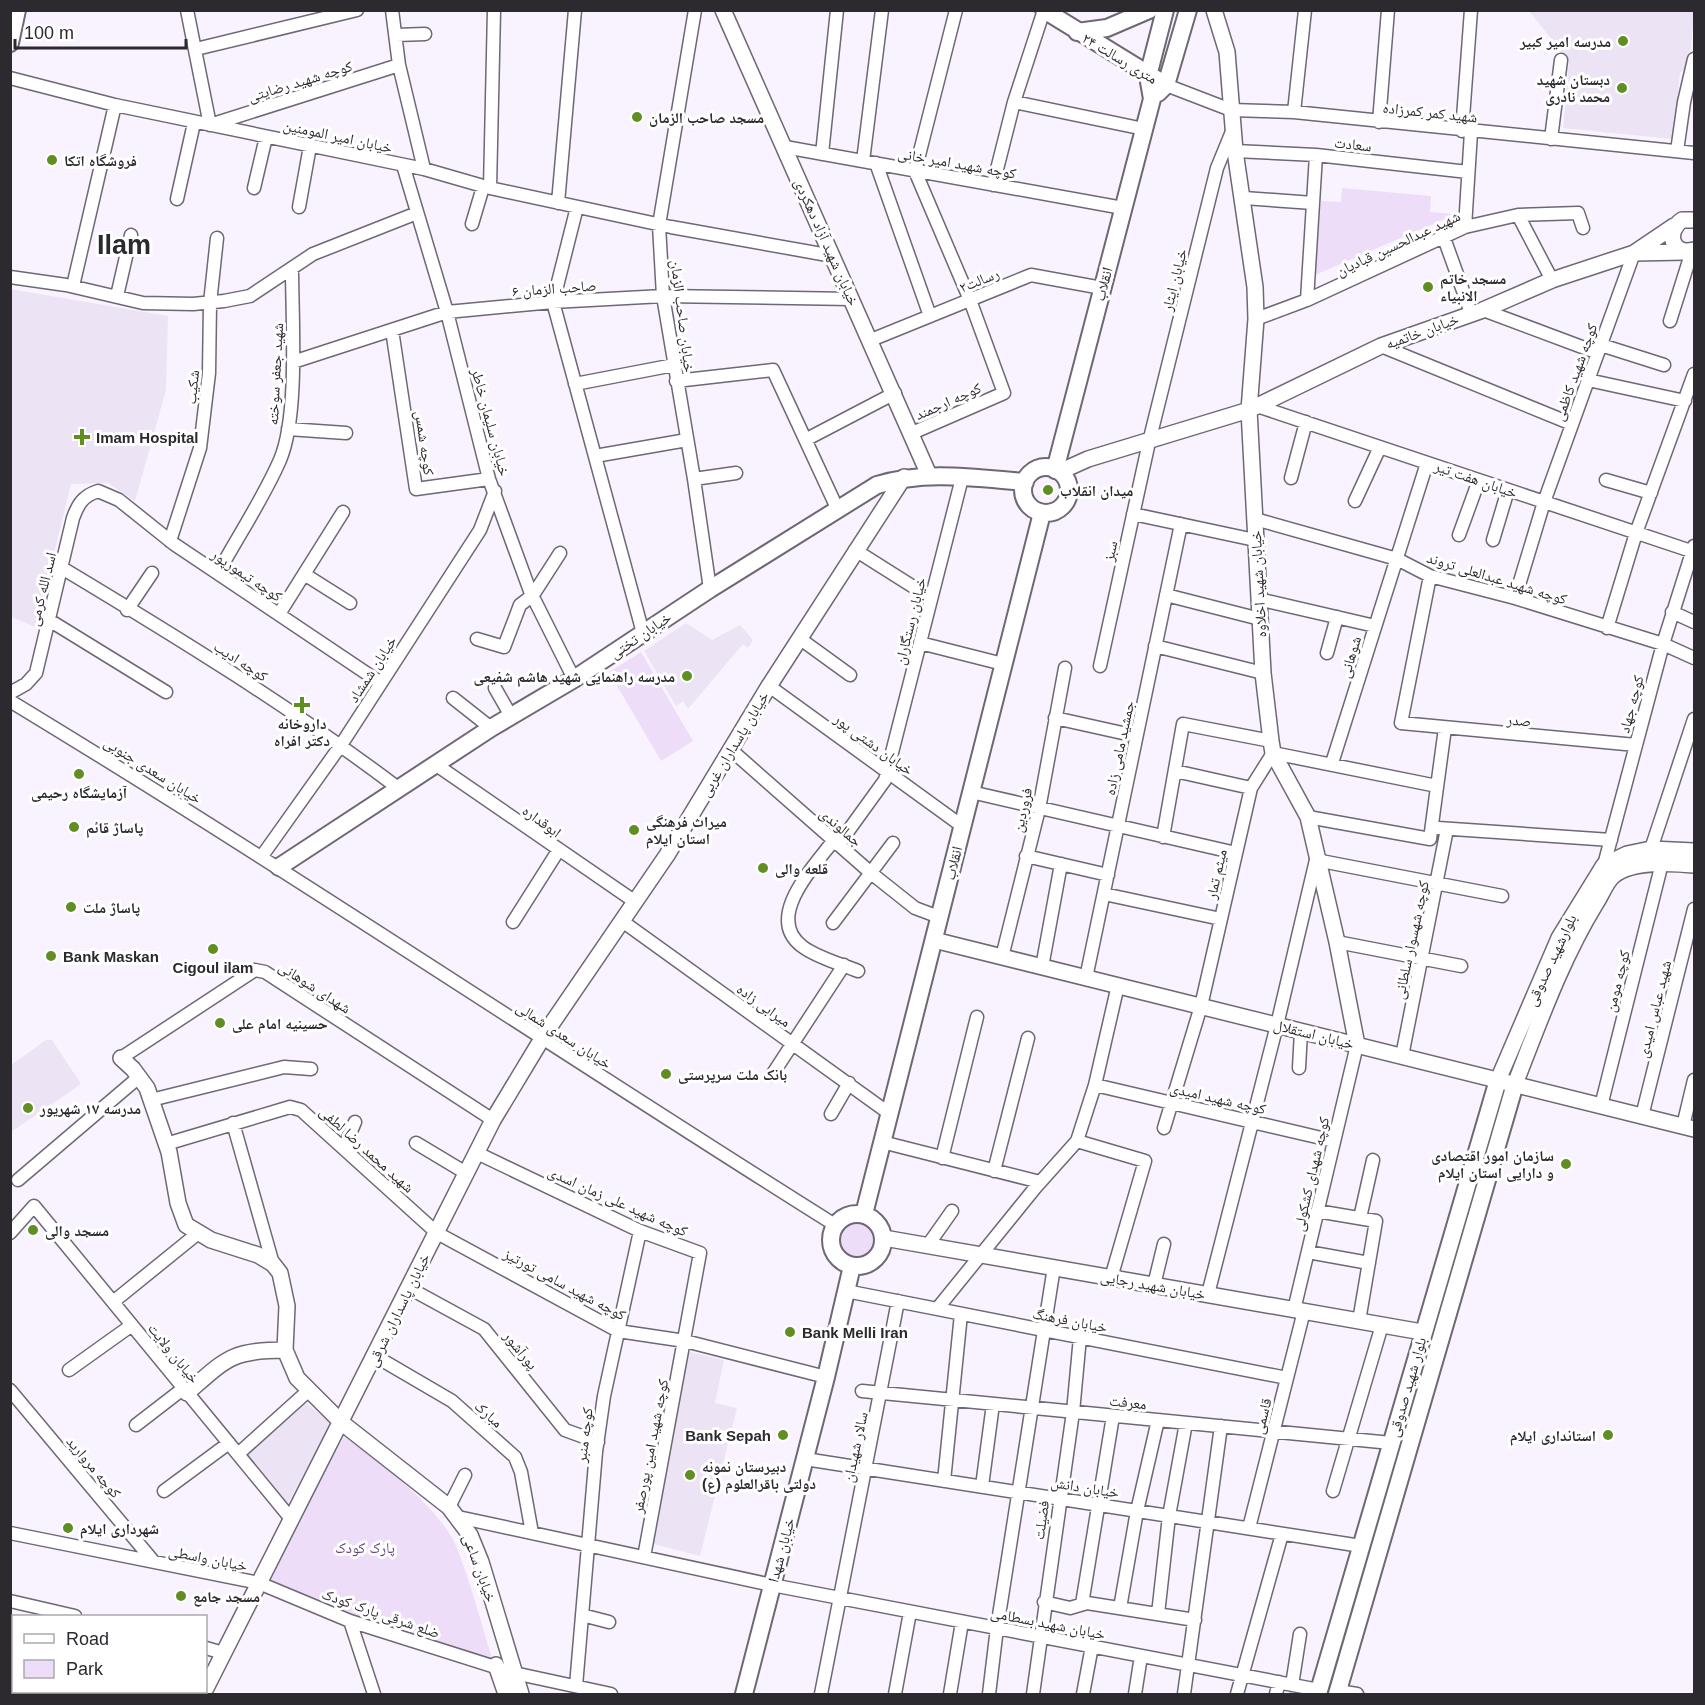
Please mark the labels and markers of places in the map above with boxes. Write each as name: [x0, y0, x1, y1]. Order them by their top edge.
place label: مدرسه امیر کبیر: [1519, 33, 1611, 50]
marker: مدرسه امیر کبیر: [1616, 34, 1630, 48]
place label: دبستان شهید محمد نادری: [1537, 71, 1610, 106]
marker: دبستان شهید محمد نادری: [1615, 81, 1629, 95]
place label: مسجد صاحب الزمان: [649, 109, 764, 127]
marker: مسجد صاحب الزمان: [630, 110, 644, 124]
place label: فروشگاه اتکا: [64, 152, 137, 169]
marker: فروشگاه اتکا: [45, 153, 59, 167]
place label: مسجد خاتم الانبیاء: [1440, 270, 1506, 304]
marker: مسجد خاتم الانبیاء: [1421, 280, 1435, 294]
marker: Imam Hospital: [73, 428, 91, 446]
place label: Imam Hospital: [96, 429, 199, 446]
place label: میدان انقلاب: [1060, 482, 1133, 500]
marker: میدان انقلاب: [1041, 483, 1055, 497]
place label: مدرسه راهنمایی شهید هاشم شفیعی: [474, 668, 675, 687]
marker: مدرسه راهنمایی شهید هاشم شفیعی: [680, 669, 694, 683]
marker: داروخانه دکتر افراه: [295, 698, 309, 712]
place label: داروخانه دکتر افراه: [274, 715, 330, 749]
marker: آزمایشگاه رحیمی: [72, 767, 86, 781]
place label: آزمایشگاه رحیمی: [31, 784, 128, 802]
place label: میراث فرهنگی استان ایلام: [646, 813, 727, 849]
place label: پاساژ قائم: [86, 819, 143, 838]
marker: پاساژ قائم: [67, 820, 81, 834]
marker: میراث فرهنگی استان ایلام: [627, 823, 641, 837]
place label: قلعه والی: [775, 860, 828, 878]
marker: قلعه والی: [756, 861, 770, 875]
place label: پاساژ ملت: [83, 899, 140, 917]
marker: پاساژ ملت: [64, 900, 78, 914]
marker: Cigoul ilam: [206, 942, 220, 956]
place label: Bank Maskan: [63, 948, 159, 965]
marker: Bank Maskan: [44, 949, 58, 963]
place label: Cigoul ilam: [173, 959, 253, 976]
place label: حسینیه امام علی: [232, 1015, 328, 1034]
marker: حسینیه امام علی: [213, 1016, 227, 1030]
place label: بانک ملت سرپرستی: [678, 1066, 787, 1084]
marker: بانک ملت سرپرستی: [659, 1067, 673, 1081]
place label: مدرسه ۱۷ شهریور: [39, 1100, 141, 1118]
marker: مدرسه ۱۷ شهریور: [21, 1101, 35, 1115]
place label: سازمان امور اقتصادی و دارایی استان ایلام: [1431, 1147, 1554, 1183]
marker: سازمان امور اقتصادی و دارایی استان ایلام: [1559, 1157, 1573, 1171]
place label: مسجد والی: [45, 1222, 109, 1240]
marker: مسجد والی: [26, 1223, 40, 1237]
place label: Bank Melli Iran: [802, 1324, 908, 1341]
marker: Bank Melli Iran: [783, 1325, 797, 1339]
place label: Bank Sepah: [685, 1427, 771, 1444]
place label: استانداری ایلام: [1510, 1427, 1596, 1446]
marker: Bank Sepah: [776, 1428, 790, 1442]
marker: استانداری ایلام: [1601, 1428, 1615, 1442]
place label: دبیرستان نمونه دولتی باقرالعلوم (ع): [702, 1458, 816, 1494]
marker: دبیرستان نمونه دولتی باقرالعلوم (ع): [683, 1468, 697, 1482]
place label: شهرداری ایلام: [80, 1520, 159, 1539]
marker: شهرداری ایلام: [61, 1521, 75, 1535]
place label: مسجد جامع: [193, 1588, 260, 1607]
marker: مسجد جامع: [174, 1589, 188, 1603]

